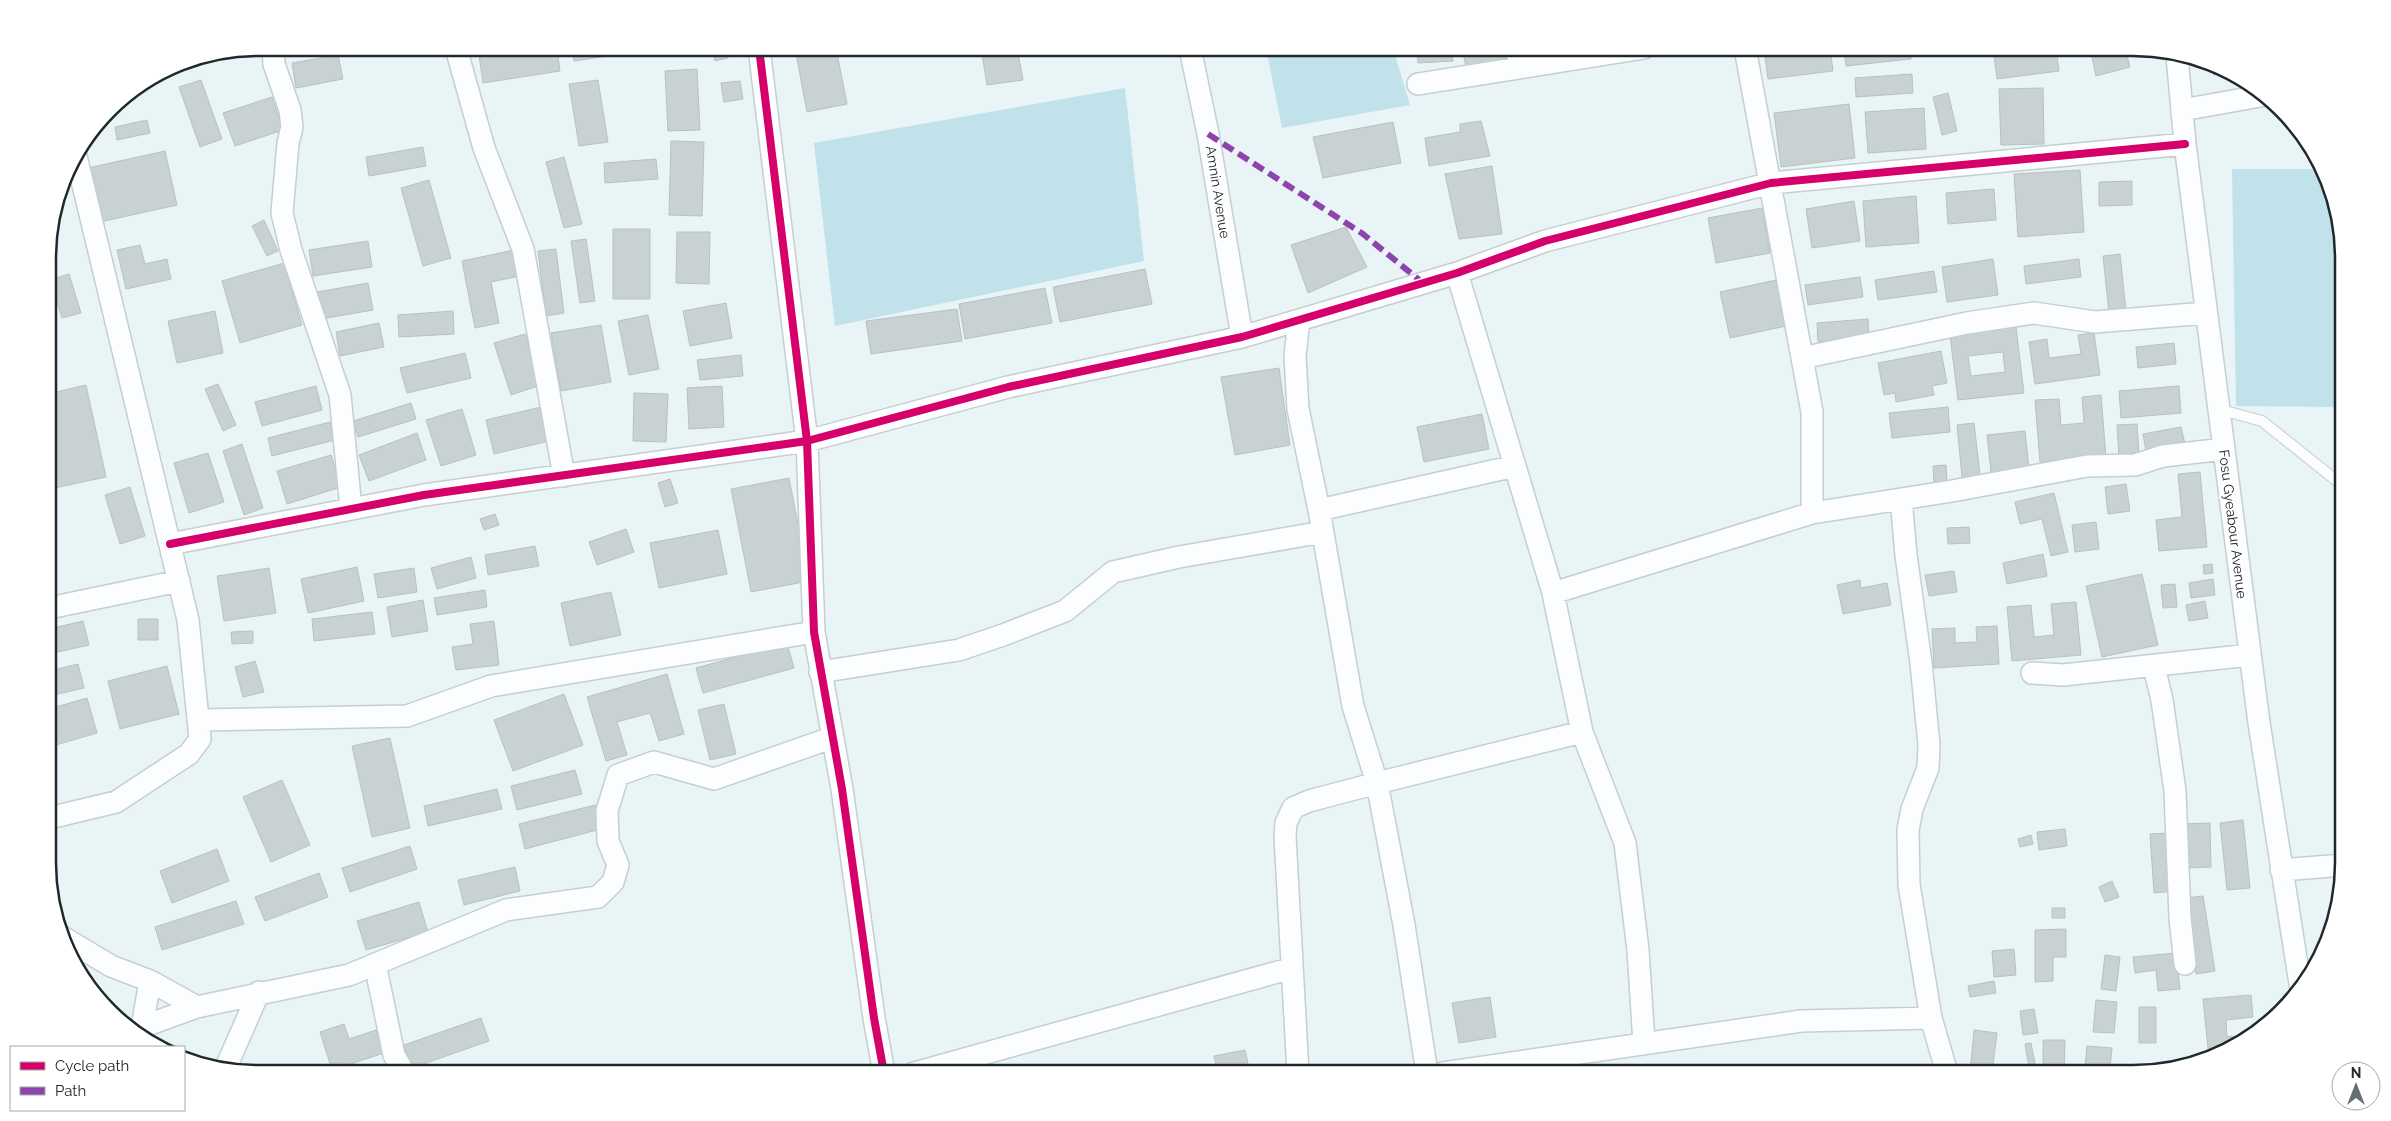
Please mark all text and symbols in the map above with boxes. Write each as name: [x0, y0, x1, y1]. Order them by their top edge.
street label: Amnin Avenue: [1203, 144, 1233, 240]
street label: Fosu Gyeabour Avenue: [2216, 449, 2250, 599]
legend: [10, 1046, 185, 1111]
text: Cycle path: [55, 1057, 129, 1075]
north arrow: [2331, 1061, 2381, 1111]
text: N: [2351, 1065, 2361, 1081]
text: Path: [55, 1082, 86, 1100]

